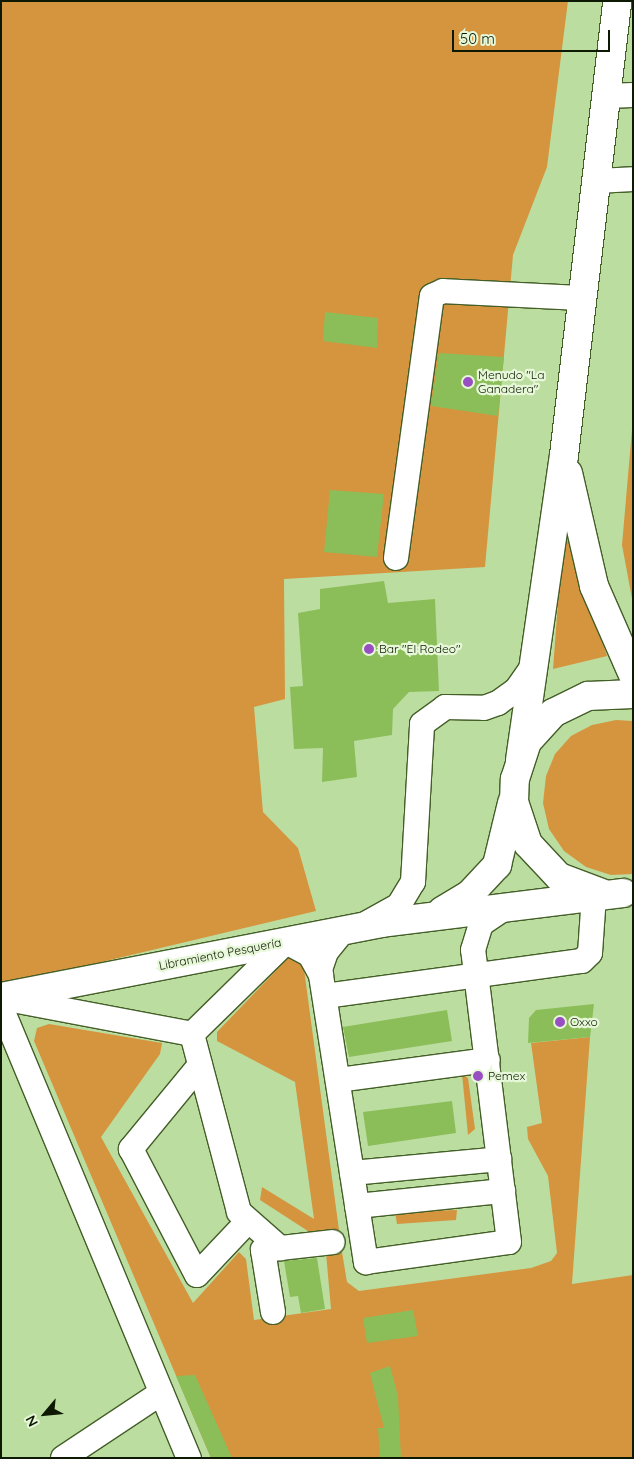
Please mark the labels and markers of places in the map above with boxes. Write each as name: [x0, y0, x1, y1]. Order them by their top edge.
place label: Menudo "La Ganadera": [478, 368, 545, 396]
marker: Menudo "La Ganadera": [462, 376, 474, 388]
place label: Bar "El Rodeo": [379, 642, 461, 656]
marker: Bar "El Rodeo": [363, 643, 375, 655]
place label: Oxxo: [570, 1015, 598, 1029]
marker: Oxxo: [554, 1016, 566, 1028]
place label: Pemex: [488, 1069, 525, 1083]
marker: Pemex: [472, 1070, 484, 1082]

